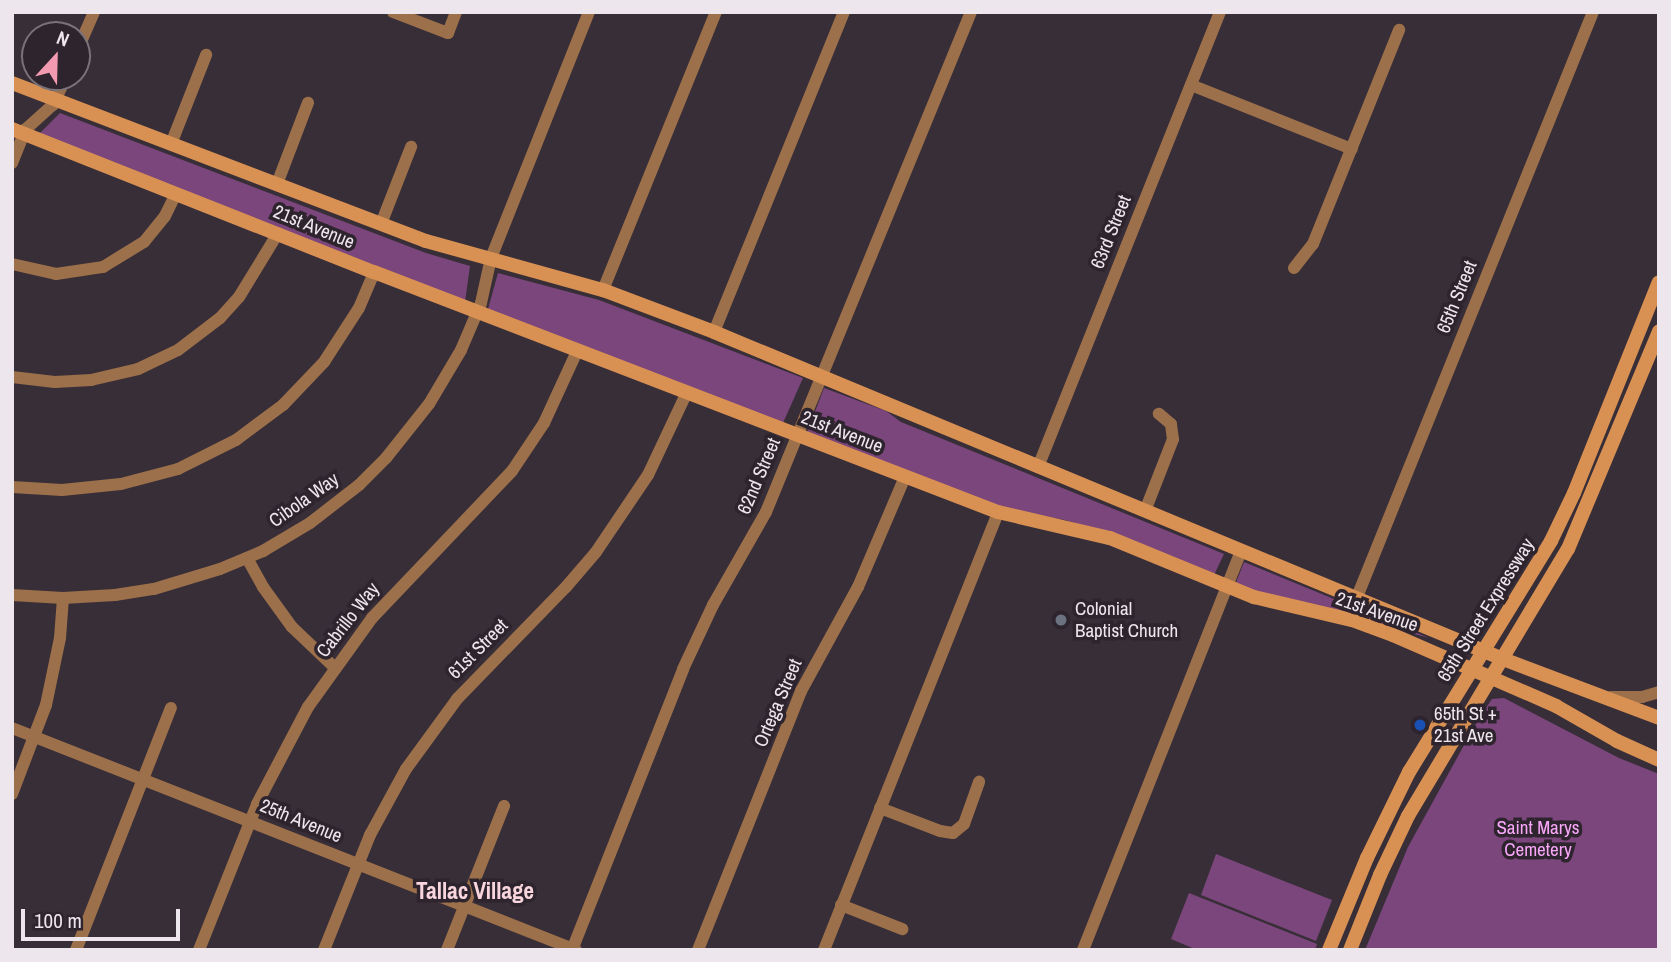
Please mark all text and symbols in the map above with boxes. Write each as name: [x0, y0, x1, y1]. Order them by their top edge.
north arrow: [21, 21, 91, 91]
text: N: [53, 24, 73, 53]
street label: 63rd Street: [1086, 192, 1136, 272]
street label: 21st Avenue: [270, 200, 358, 254]
street label: 65th Street: [1432, 257, 1482, 337]
street label: 21st Avenue: [798, 406, 886, 458]
street label: 62nd Street: [733, 434, 785, 518]
street label: Cibola Way: [265, 468, 343, 532]
street label: 65th Street Expressway: [1433, 534, 1539, 686]
street label: Cabrillo Way: [312, 578, 384, 662]
street label: 21st Avenue: [1332, 587, 1422, 637]
place label: Colonial Baptist Church: [1075, 598, 1178, 642]
marker: Colonial Baptist Church: [1053, 612, 1069, 628]
street label: 61st Street: [443, 614, 513, 684]
street label: Ortega Street: [749, 655, 807, 751]
place label: 65th St + 21st Ave: [1434, 703, 1497, 747]
marker: 65th St + 21st Ave: [1412, 717, 1428, 733]
street label: 25th Avenue: [256, 794, 346, 848]
park label: Saint Marys Cemetery: [1496, 817, 1580, 861]
district label: Tallac Village: [416, 877, 534, 905]
scale bar: [24, 895, 184, 939]
text: 100 m: [34, 906, 82, 935]

